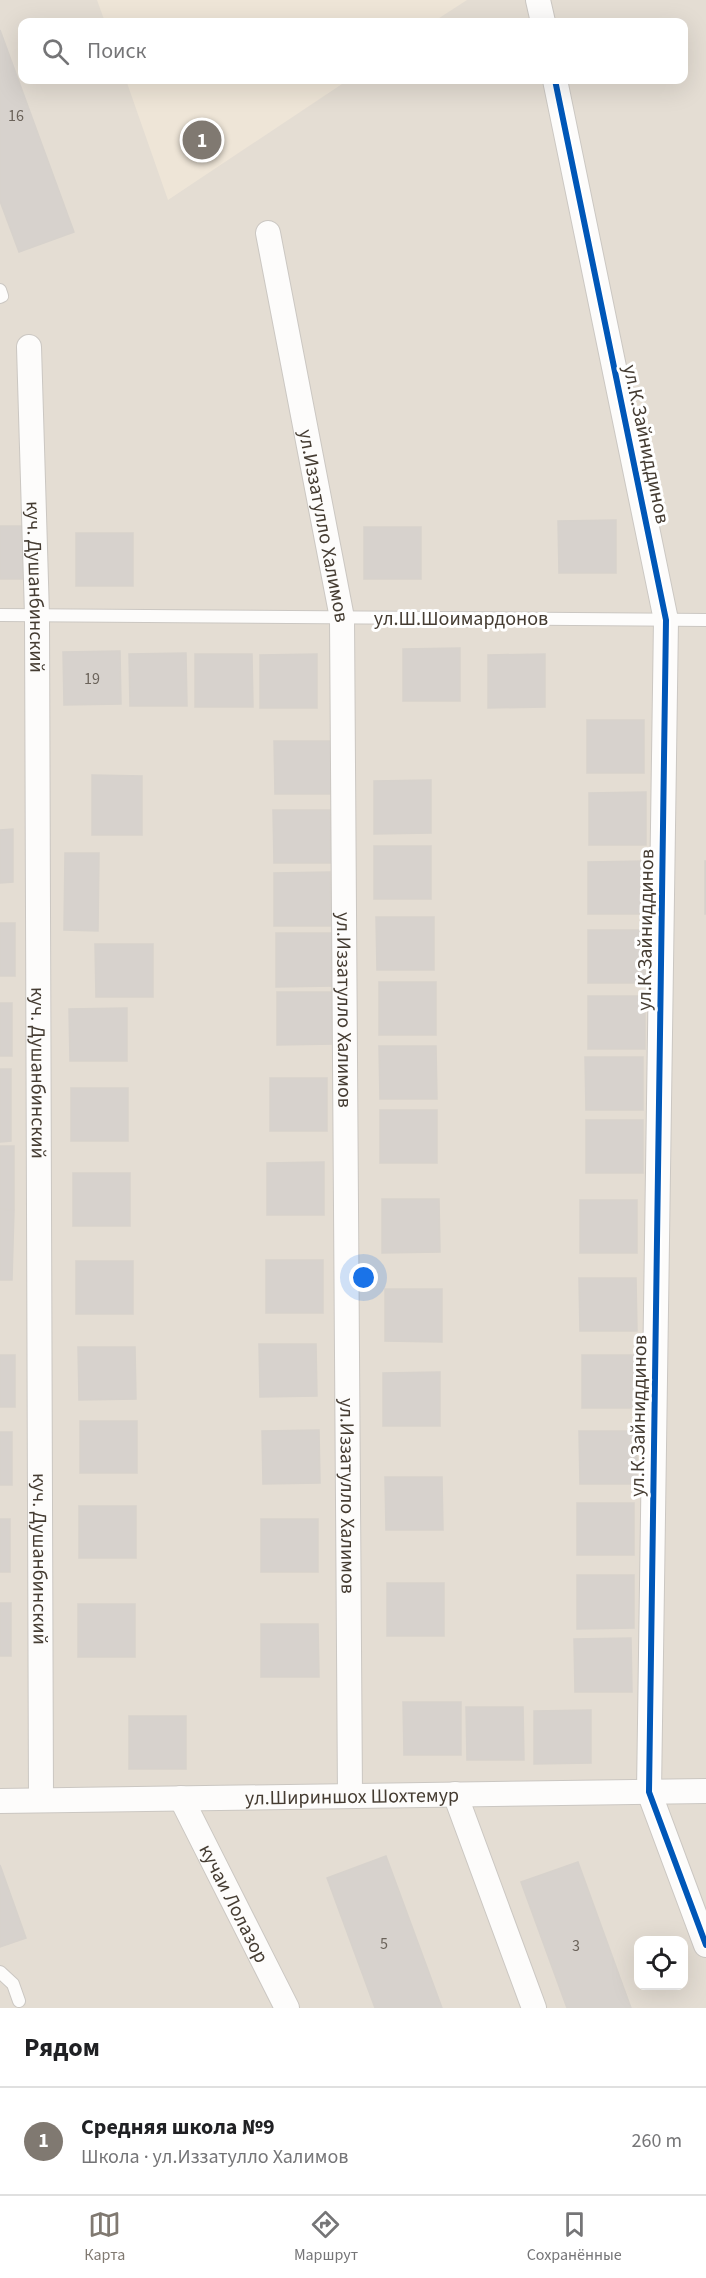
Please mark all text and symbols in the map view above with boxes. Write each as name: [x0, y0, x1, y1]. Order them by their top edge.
search box: [18, 18, 688, 84]
icon: search: [39, 35, 72, 68]
text: Поиск: [87, 35, 146, 67]
house number: 16: [8, 105, 24, 127]
pin: 1: [182, 118, 222, 162]
street label: ул.К.Зайниддинов: [615, 362, 677, 526]
street label: ул.Иззатулло Халимов: [291, 427, 356, 625]
street label: куч. Душанбинский: [19, 501, 50, 673]
street label: ул.Ш.Шоимардонов: [374, 605, 548, 633]
house number: 19: [84, 668, 100, 690]
street label: ул.К.Зайниддинов: [631, 849, 661, 1011]
street label: ул.Иззатулло Халимов: [329, 912, 358, 1108]
street label: куч. Душанбинский: [23, 987, 52, 1159]
your location: [349, 1263, 378, 1292]
street label: ул.К.Зайниддинов: [624, 1335, 654, 1497]
street label: ул.Иззатулло Халимов: [332, 1398, 362, 1594]
street label: куч. Душанбинский: [25, 1473, 53, 1645]
street label: ул.Шириншох Шохтемур: [245, 1781, 459, 1813]
street label: кучаи Лолазор: [192, 1840, 275, 1968]
house number: 5: [380, 1933, 388, 1955]
house number: 3: [572, 1935, 580, 1957]
map controls: [634, 1936, 688, 1990]
button: locate: [634, 1936, 688, 1990]
text: Рядом: [24, 2029, 100, 2066]
text: Средняя школа №9: [81, 2111, 275, 2143]
text: 1: [38, 2127, 49, 2155]
text: 260 m: [632, 2127, 682, 2155]
text: Школа · ул.Иззатулло Халимов: [81, 2143, 348, 2171]
tab: Карта: [84, 2208, 125, 2266]
tab: Маршрут: [294, 2208, 358, 2266]
tab: Сохранённые: [527, 2208, 622, 2266]

